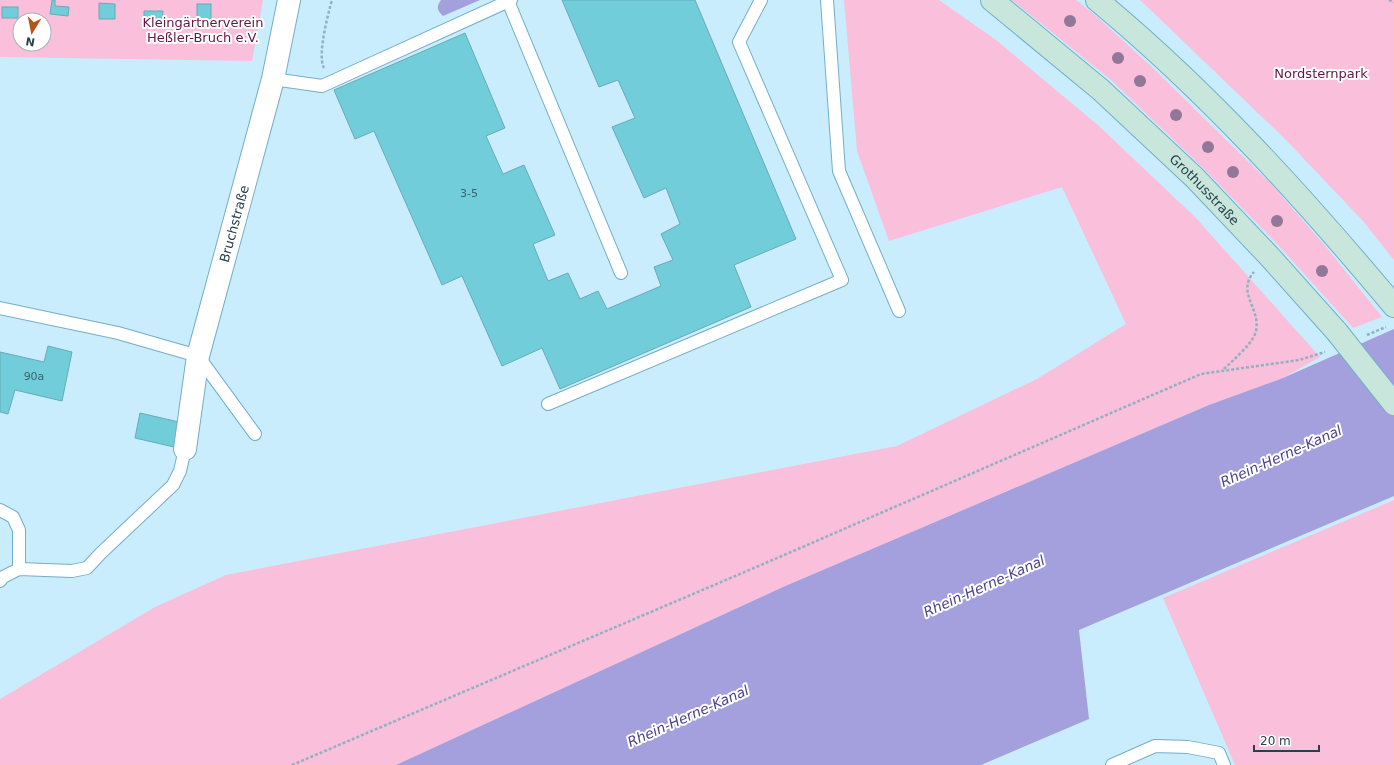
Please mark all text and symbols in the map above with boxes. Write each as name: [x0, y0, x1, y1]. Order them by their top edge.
north arrow: [12, 12, 52, 52]
park label: Kleingärtnerverein Heßler-Bruch e.V.: [143, 15, 263, 45]
text: N: [25, 34, 36, 49]
park label: Nordsternpark: [1274, 66, 1368, 81]
street label: Grothusstraße: [1166, 151, 1242, 228]
street label: Bruchstraße: [217, 184, 252, 264]
house number: 3-5: [460, 187, 478, 200]
house number: 90a: [24, 370, 44, 383]
water label: Rhein-Herne-Kanal: [1218, 422, 1344, 490]
water label: Rhein-Herne-Kanal: [921, 552, 1047, 620]
water label: Rhein-Herne-Kanal: [625, 682, 751, 750]
scale bar: [1254, 727, 1319, 753]
text: 20 m: [1260, 734, 1291, 748]

